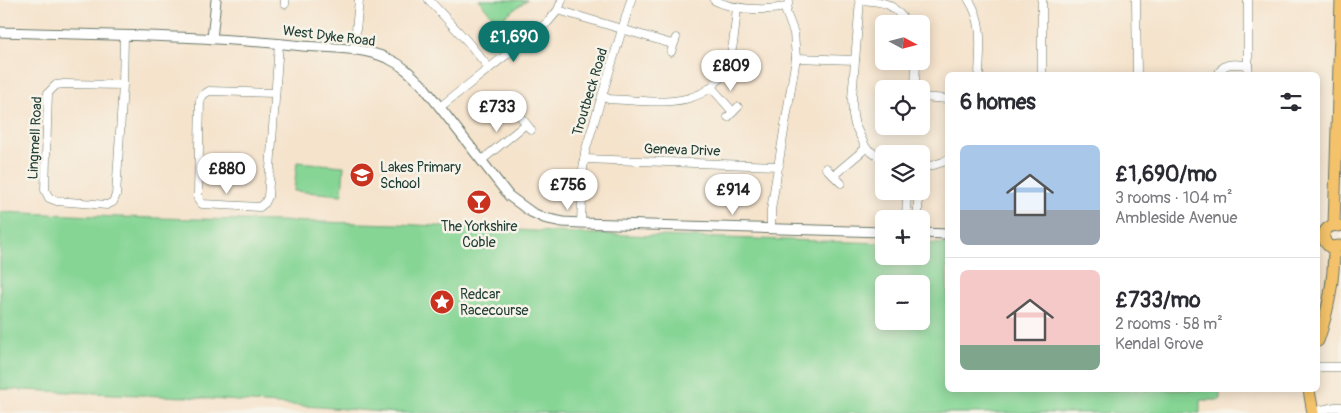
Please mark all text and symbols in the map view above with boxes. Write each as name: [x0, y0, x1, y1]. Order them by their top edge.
north arrow: [875, 15, 930, 70]
map controls: [875, 15, 930, 330]
pin: £1,690: [473, 20, 555, 63]
street label: West Dyke Road: [282, 22, 376, 50]
text: £1,690: [489, 27, 539, 47]
street label: Troutbeck Road: [569, 46, 611, 138]
pin: £809: [701, 49, 761, 92]
text: £809: [712, 56, 750, 76]
button: locate: [875, 80, 930, 135]
icon: filters: [1277, 88, 1305, 116]
text: 6 homes: [960, 89, 1036, 116]
pin: £733: [467, 90, 527, 133]
street label: Lingmell Road: [24, 96, 46, 180]
text: £733: [479, 97, 515, 117]
street label: Geneva Drive: [643, 140, 721, 160]
button: layers: [875, 145, 930, 200]
pin: £880: [197, 152, 257, 195]
text: £880: [208, 159, 246, 179]
place label: Lakes Primary School: [380, 159, 461, 192]
text: £1,690/mo: [1115, 161, 1217, 188]
school or university icon: Lakes Primary School: [349, 162, 375, 188]
icon: home: [1000, 165, 1060, 225]
pin: £756: [538, 168, 598, 211]
pin: £914: [703, 174, 763, 216]
text: £756: [550, 175, 586, 195]
text: £914: [716, 180, 750, 200]
text: 3 rooms · 104 m²: [1115, 188, 1232, 208]
bar icon: The Yorkshire Coble: [466, 189, 492, 215]
text: Ambleside Avenue: [1115, 208, 1237, 228]
button: +: [875, 210, 930, 265]
place label: The Yorkshire Coble: [441, 218, 517, 251]
button: −: [875, 275, 930, 330]
place label: Redcar Racecourse: [460, 286, 529, 319]
text: £733/mo: [1115, 287, 1201, 314]
place icon: Redcar Racecourse: [429, 289, 455, 315]
icon: home: [1000, 290, 1060, 350]
text: 2 rooms · 58 m²: [1115, 314, 1223, 334]
text: Kendal Grove: [1115, 334, 1204, 354]

